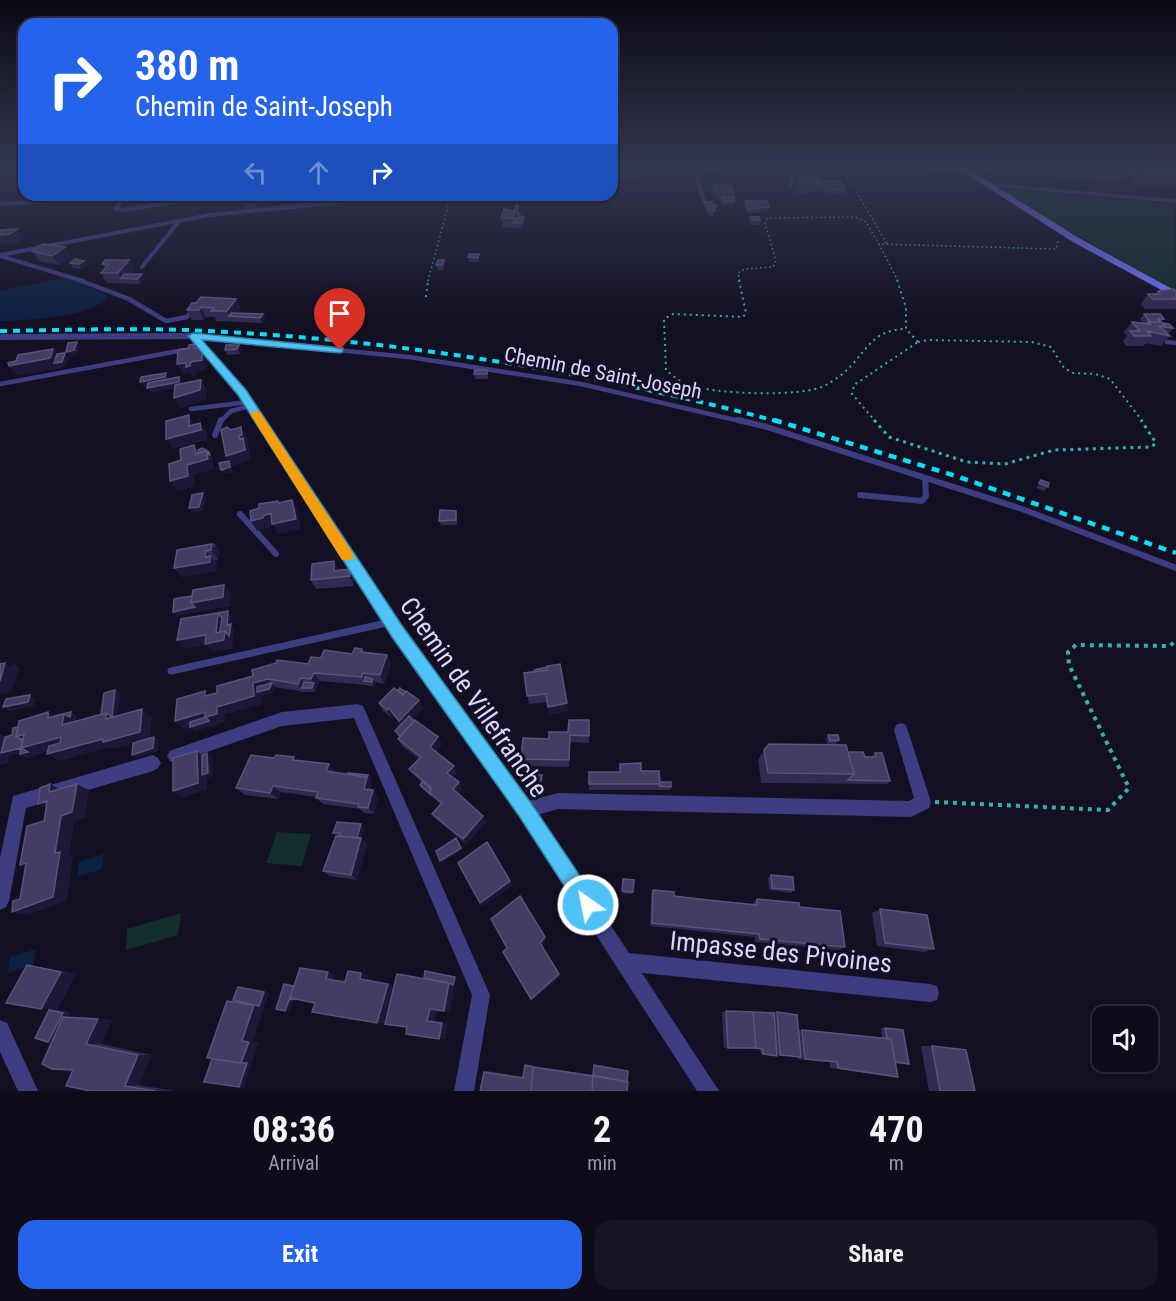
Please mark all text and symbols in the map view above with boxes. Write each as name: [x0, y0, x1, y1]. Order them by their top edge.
text: 380 m: [135, 41, 240, 90]
icon: right: [36, 42, 114, 120]
text: Chemin de Saint-Joseph: [135, 91, 393, 123]
icon: left: [239, 156, 272, 189]
icon: ahead: [302, 156, 335, 189]
icon: right: [365, 156, 398, 189]
pin: [314, 288, 365, 350]
icon: arrive: [323, 297, 356, 330]
street label: Chemin de Saint-Joseph: [502, 342, 704, 404]
street label: Chemin de Villefranche: [394, 591, 554, 803]
position arrow: [556, 873, 620, 937]
street label: Impasse des Pivoines: [668, 925, 894, 979]
map controls: [1092, 1006, 1158, 1072]
button: sound: [1092, 1006, 1158, 1072]
text: 08:36: [252, 1109, 335, 1151]
text: 2: [593, 1109, 611, 1151]
text: 470: [869, 1109, 924, 1151]
text: Arrival: [268, 1151, 319, 1175]
text: min: [587, 1151, 617, 1175]
text: m: [889, 1151, 904, 1175]
button: Exit: [18, 1220, 582, 1289]
button: Share: [594, 1220, 1158, 1289]

